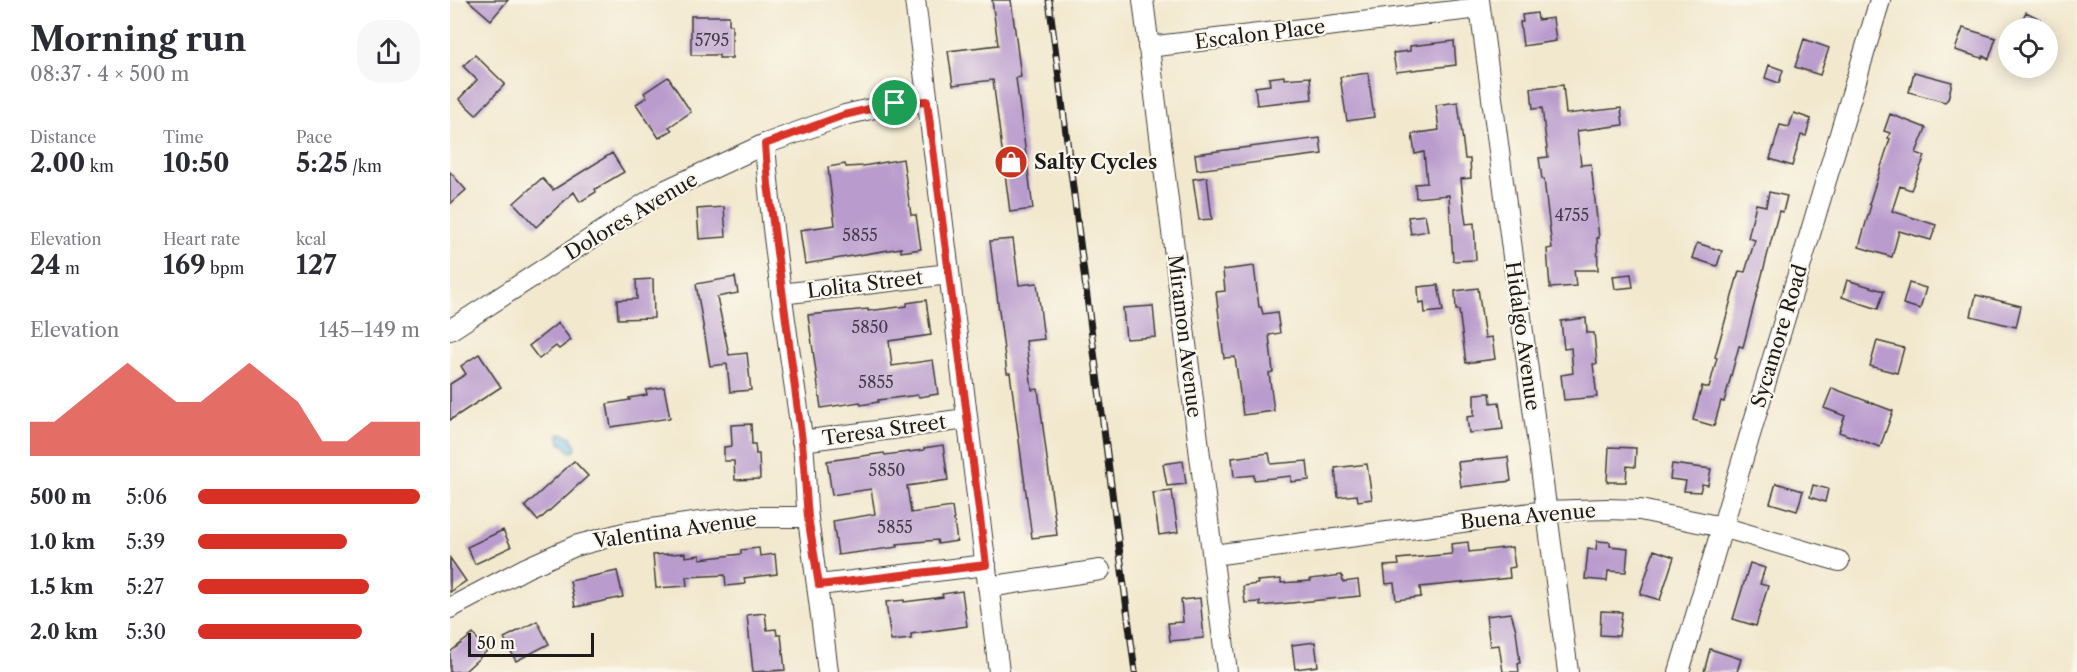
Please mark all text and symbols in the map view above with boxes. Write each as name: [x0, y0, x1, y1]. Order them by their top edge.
street label: Escalon Place: [1194, 14, 1326, 54]
map controls: [1998, 18, 2058, 78]
button: locate: [1998, 18, 2058, 78]
text: Morning run: [30, 19, 246, 60]
button: share: [357, 20, 420, 83]
house number: 5795: [695, 30, 729, 50]
text: 08:37 · 4 × 500 m: [30, 62, 189, 86]
pin: [869, 77, 920, 128]
icon: arrive: [878, 86, 911, 119]
text: Distance: [30, 127, 96, 147]
text: Time: [163, 127, 203, 147]
text: Pace: [296, 127, 332, 147]
shop icon: Salty Cycles: [993, 144, 1029, 180]
text: 2.00: [30, 147, 85, 179]
text: 10:50: [163, 147, 230, 179]
text: 5:25: [296, 147, 348, 179]
place label: Salty Cycles: [1034, 150, 1157, 174]
text: km: [85, 156, 114, 176]
text: /km: [348, 156, 382, 176]
street label: Dolores Avenue: [560, 167, 702, 265]
house number: 4755: [1555, 205, 1589, 225]
house number: 5855: [842, 225, 878, 245]
text: Elevation: [30, 229, 101, 249]
text: Heart rate: [163, 229, 240, 249]
text: kcal: [296, 229, 326, 249]
text: 24: [30, 249, 61, 281]
text: 169: [163, 249, 206, 281]
text: 127: [296, 249, 337, 281]
street label: Miramon Avenue: [1163, 253, 1207, 419]
text: m: [61, 258, 80, 278]
text: bpm: [206, 258, 244, 278]
street label: Hidalgo Avenue: [1501, 260, 1545, 412]
street label: Sycamore Road: [1746, 261, 1812, 411]
street label: Lolita Street: [806, 265, 924, 303]
house number: 5850: [852, 317, 889, 337]
text: Elevation: [30, 318, 119, 342]
text: 145–149 m: [319, 318, 420, 342]
house number: 5855: [858, 372, 894, 392]
street label: Teresa Street: [821, 409, 947, 451]
house number: 5850: [869, 460, 906, 480]
text: 500 m: [30, 485, 91, 509]
text: 5:06: [126, 485, 167, 509]
street label: Buena Avenue: [1459, 498, 1597, 534]
street label: Valentina Avenue: [591, 507, 758, 553]
house number: 5855: [877, 517, 913, 537]
text: 1.0 km: [30, 530, 95, 554]
text: 5:39: [126, 530, 165, 554]
text: 1.5 km: [30, 575, 94, 599]
text: 5:27: [126, 575, 164, 599]
text: 2.0 km: [30, 620, 98, 644]
text: 5:30: [126, 620, 166, 644]
scale bar: [468, 630, 594, 658]
text: 50 m: [477, 633, 515, 653]

